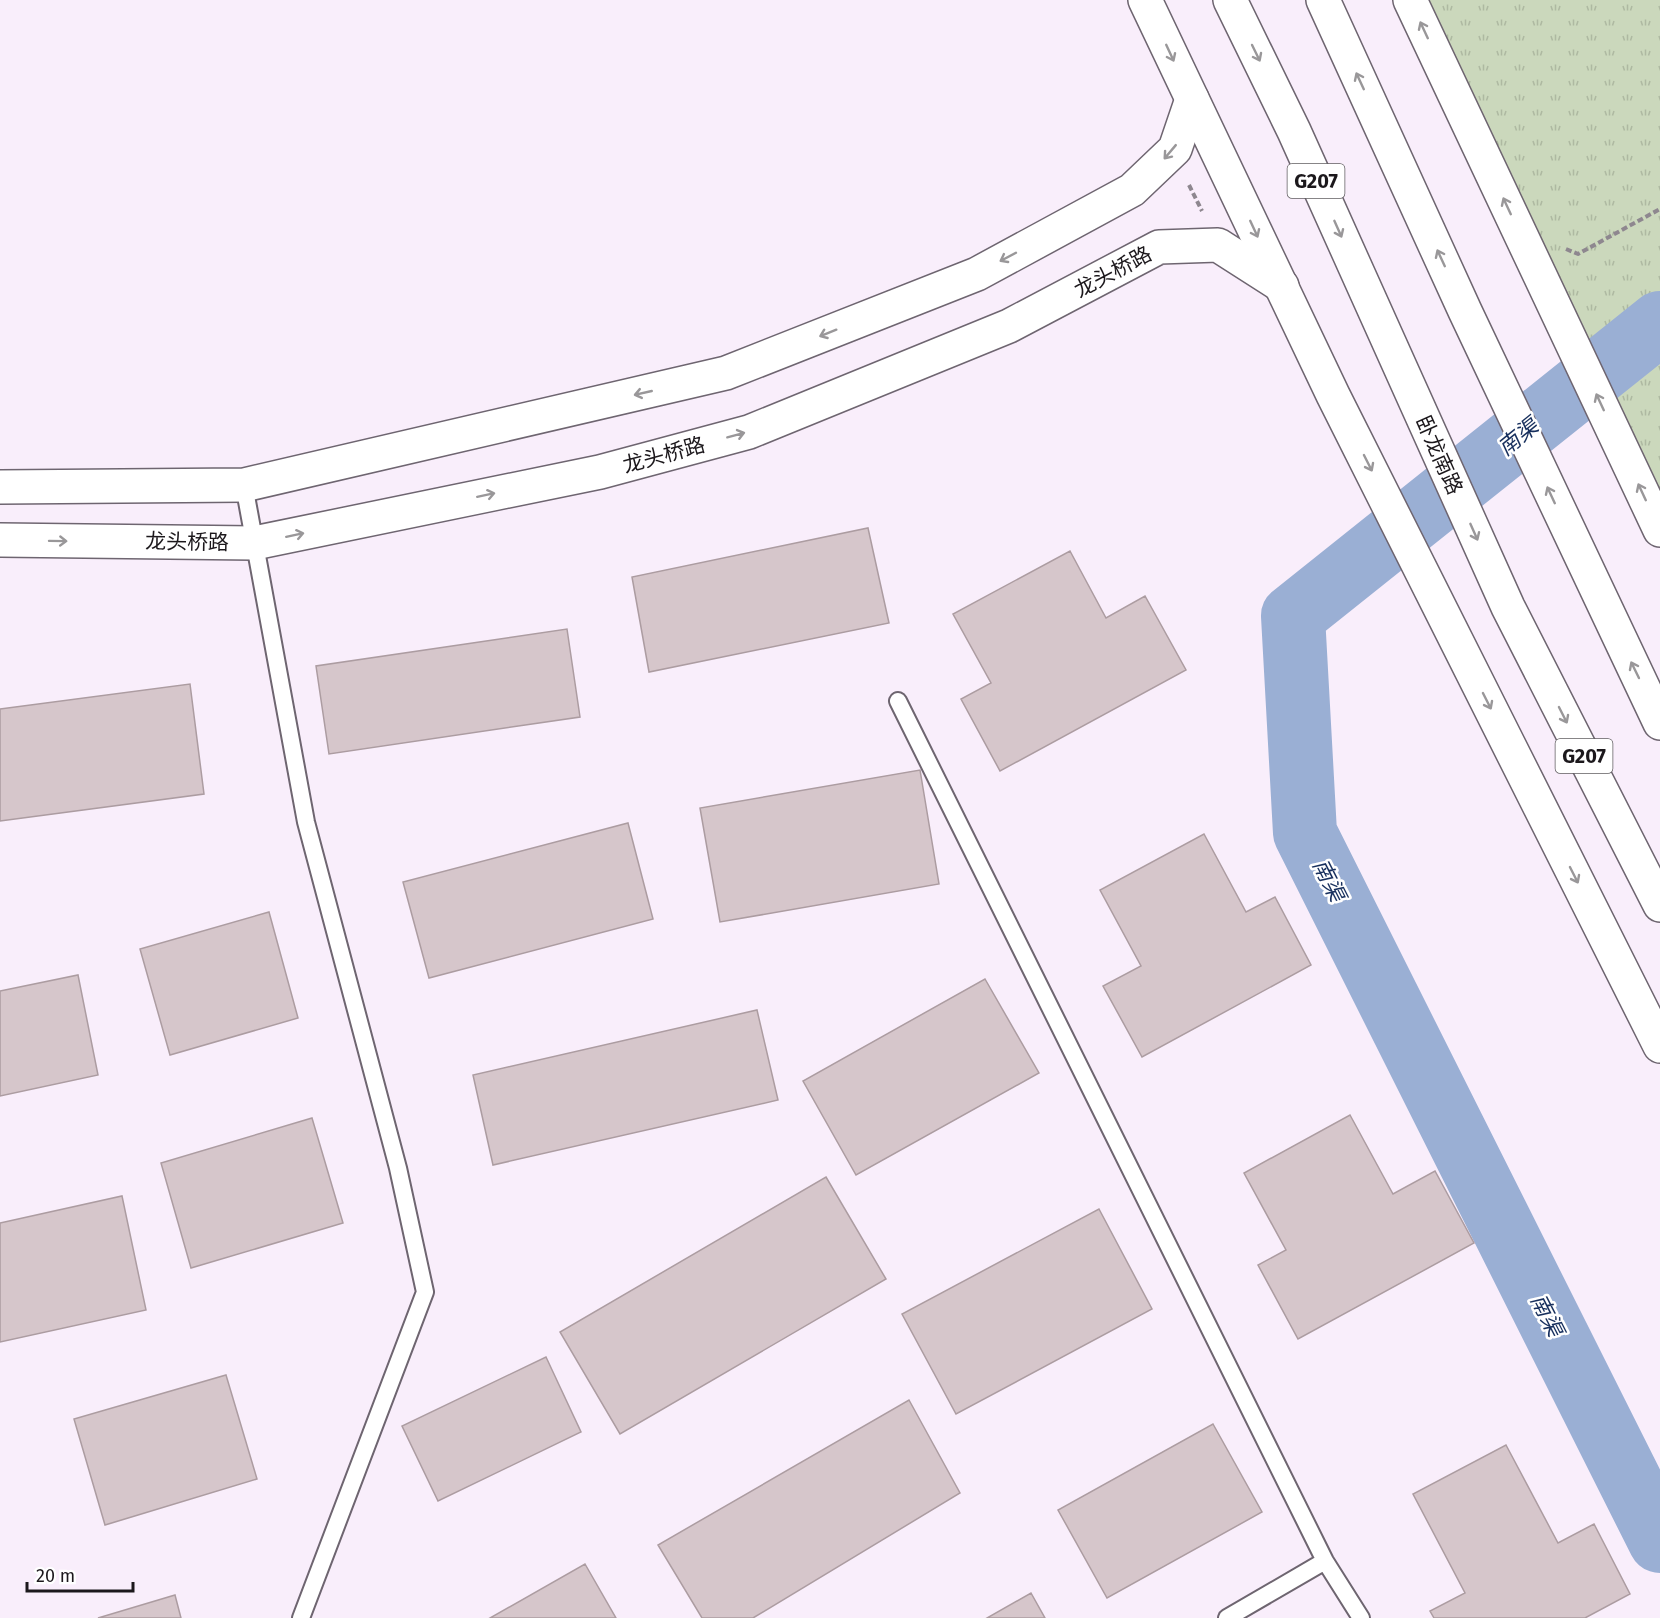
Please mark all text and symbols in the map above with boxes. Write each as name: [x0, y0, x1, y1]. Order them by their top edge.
one-way arrow: [1418, 21, 1430, 39]
one-way arrow: [1165, 43, 1177, 61]
one-way arrow: [1250, 43, 1262, 61]
one-way arrow: [1353, 72, 1365, 90]
one-way arrow: [1163, 144, 1176, 160]
road number: G207: [1288, 164, 1344, 198]
one-way arrow: [1501, 198, 1513, 216]
one-way arrow: [1249, 219, 1261, 237]
one-way arrow: [1333, 220, 1344, 238]
street label: 龙头桥路: [1070, 241, 1156, 303]
one-way arrow: [1435, 249, 1446, 267]
one-way arrow: [999, 252, 1017, 263]
one-way arrow: [819, 328, 838, 339]
one-way arrow: [634, 387, 653, 399]
one-way arrow: [1594, 394, 1606, 412]
street label: 卧龙南路: [1410, 411, 1468, 499]
water label: 南渠: [1492, 411, 1546, 461]
one-way arrow: [727, 429, 746, 441]
street label: 龙头桥路: [620, 432, 708, 478]
one-way arrow: [1362, 454, 1374, 472]
one-way arrow: [1636, 484, 1648, 502]
one-way arrow: [1545, 486, 1557, 504]
one-way arrow: [476, 489, 495, 501]
one-way arrow: [1468, 522, 1480, 540]
street label: 龙头桥路: [145, 528, 229, 556]
one-way arrow: [284, 529, 304, 540]
one-way arrow: [48, 535, 68, 546]
one-way arrow: [1628, 662, 1640, 680]
one-way arrow: [1481, 692, 1493, 709]
one-way arrow: [1558, 705, 1569, 723]
road number: G207: [1556, 739, 1612, 773]
water label: 南渠: [1307, 854, 1352, 908]
one-way arrow: [1569, 866, 1581, 884]
water label: 南渠: [1525, 1289, 1570, 1343]
scale bar: [27, 1555, 134, 1593]
text: 20 m: [36, 1565, 75, 1587]

